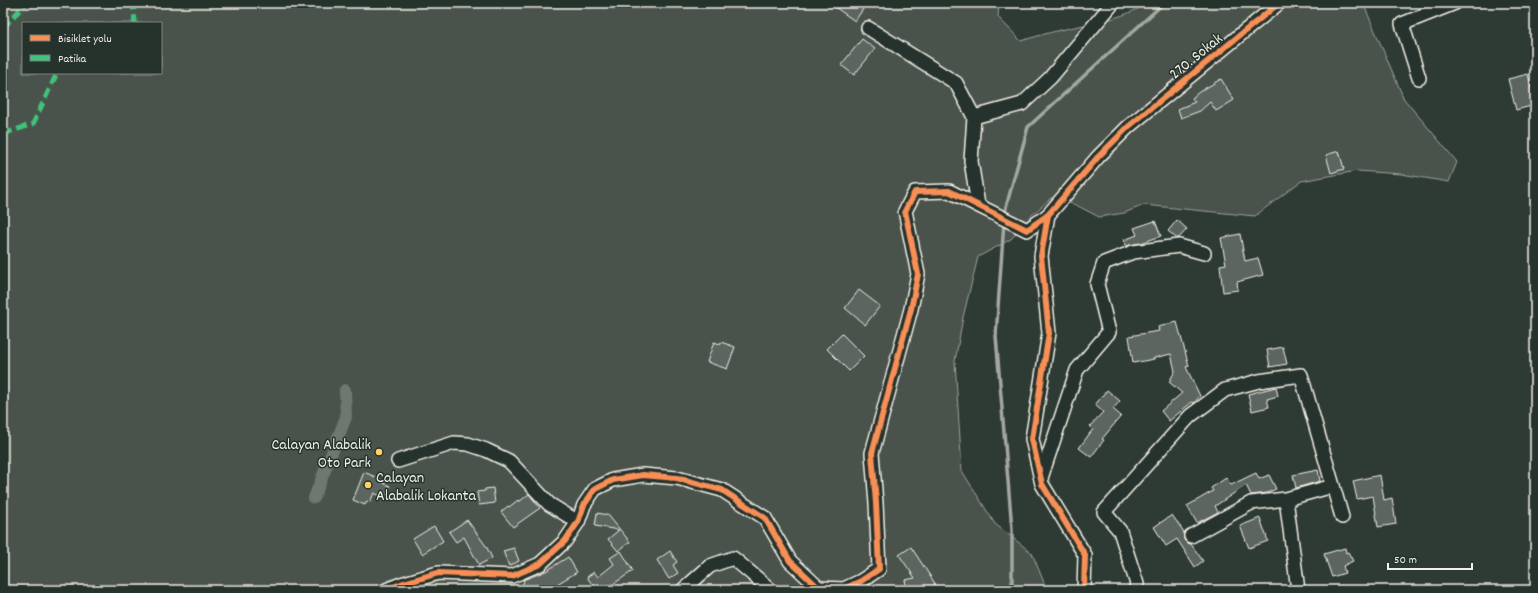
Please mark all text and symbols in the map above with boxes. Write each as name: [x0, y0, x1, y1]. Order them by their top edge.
legend: [22, 22, 162, 74]
street label: 270. Sokak: [1165, 28, 1228, 86]
text: Bisiklet yolu: [58, 31, 112, 48]
text: Patika: [58, 51, 87, 68]
place label: Calayan Alabalik Oto Park: [271, 434, 371, 475]
marker: Calayan Alabalik Oto Park: [374, 447, 384, 457]
place label: Calayan Alabalik Lokanta: [376, 467, 476, 508]
marker: Calayan Alabalik Lokanta: [363, 480, 373, 490]
scale bar: [1388, 545, 1472, 571]
text: 50 m: [1394, 552, 1417, 569]

